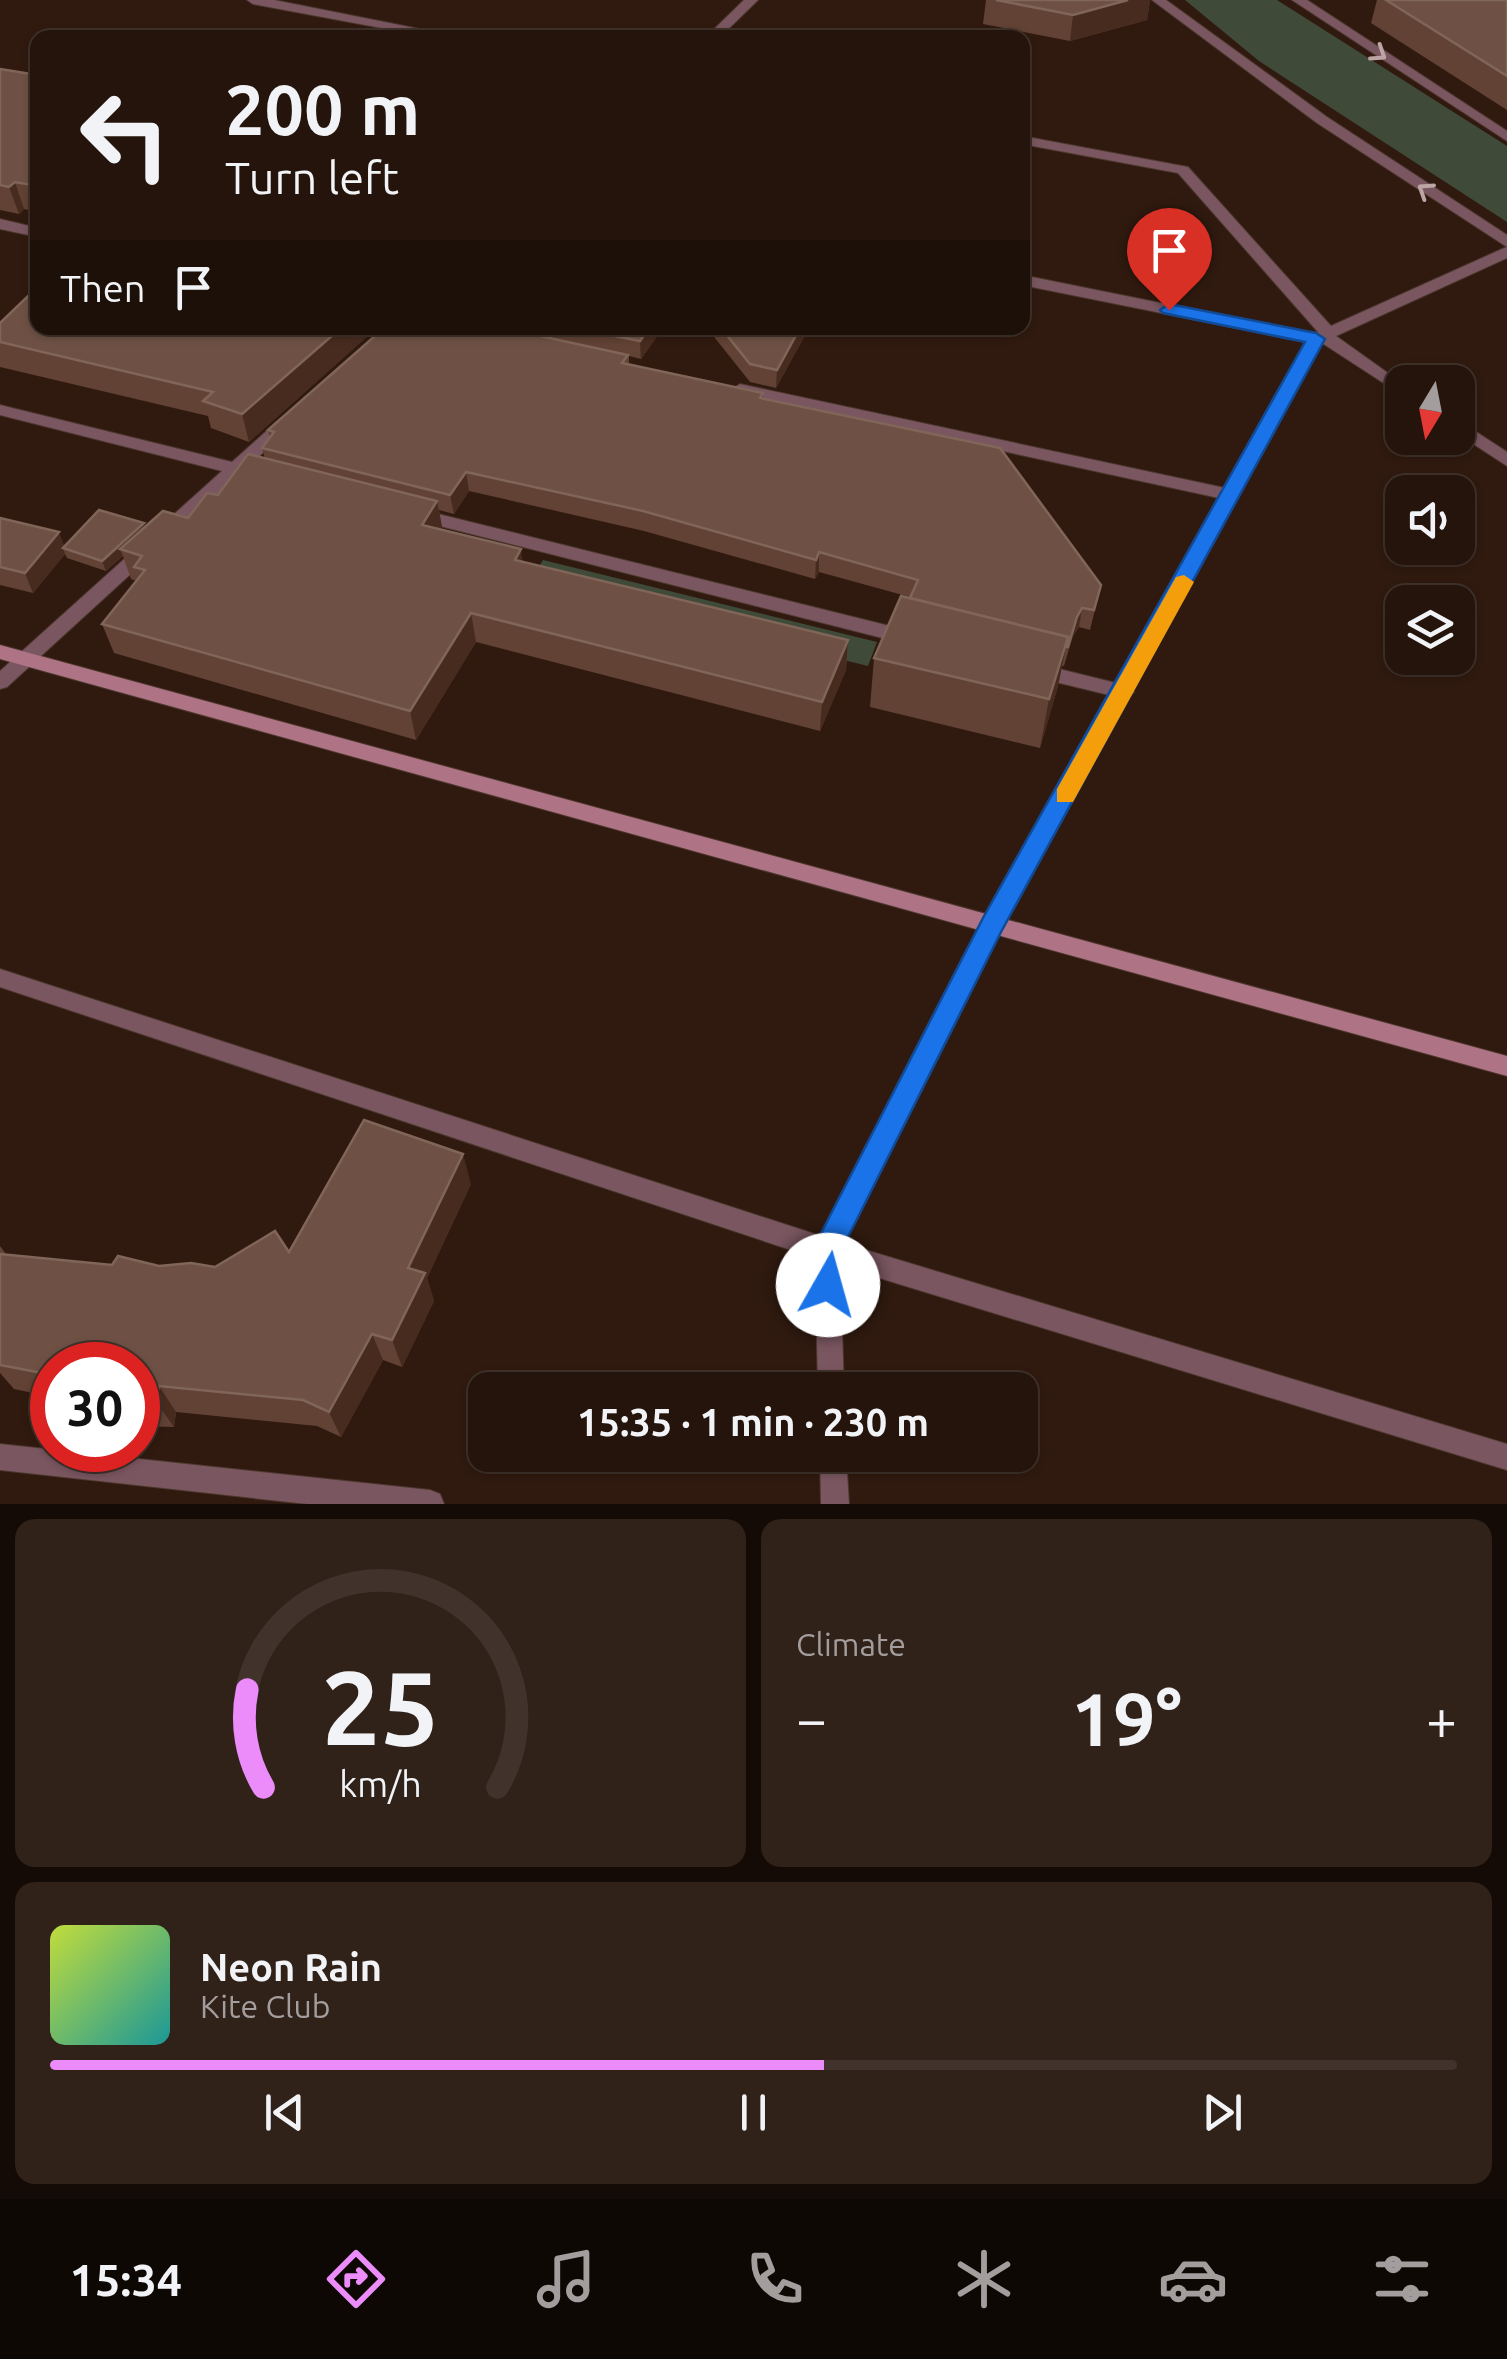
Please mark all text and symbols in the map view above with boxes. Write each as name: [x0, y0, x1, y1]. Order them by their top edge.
one-way arrow: [1369, 41, 1387, 60]
icon: left: [60, 70, 190, 200]
text: 200 m: [225, 70, 420, 148]
text: Turn left: [225, 152, 399, 203]
one-way arrow: [1418, 183, 1436, 202]
pin: [1127, 208, 1212, 311]
icon: arrive: [1142, 223, 1197, 278]
icon: arrive: [166, 260, 221, 315]
text: Then: [60, 267, 146, 309]
north arrow: [1385, 365, 1475, 455]
map controls: [1385, 365, 1475, 675]
button: sound: [1385, 475, 1475, 565]
button: layers: [1385, 585, 1475, 675]
position arrow: [776, 1233, 880, 1337]
speed limit sign: 30: [30, 1342, 160, 1472]
text: 15:35 · 1 min · 230 m: [577, 1401, 929, 1443]
text: Climate: [796, 1626, 906, 1662]
text: 25: [322, 1648, 439, 1765]
text: 19°: [1071, 1676, 1182, 1760]
text: −: [796, 1688, 827, 1749]
text: +: [1426, 1688, 1457, 1749]
text: km/h: [339, 1764, 422, 1804]
text: Neon Rain: [200, 1946, 382, 1988]
text: Kite Club: [200, 1988, 330, 2024]
icon: previous: [257, 2085, 312, 2140]
icon: pause: [726, 2085, 781, 2140]
icon: next: [1195, 2085, 1250, 2140]
icon: directions: [321, 2244, 391, 2314]
icon: music: [531, 2244, 601, 2314]
icon: phone: [740, 2244, 810, 2314]
icon: climate: [949, 2244, 1019, 2314]
icon: car: [1158, 2244, 1228, 2314]
icon: filters: [1367, 2244, 1437, 2314]
text: 15:34: [70, 2254, 182, 2305]

